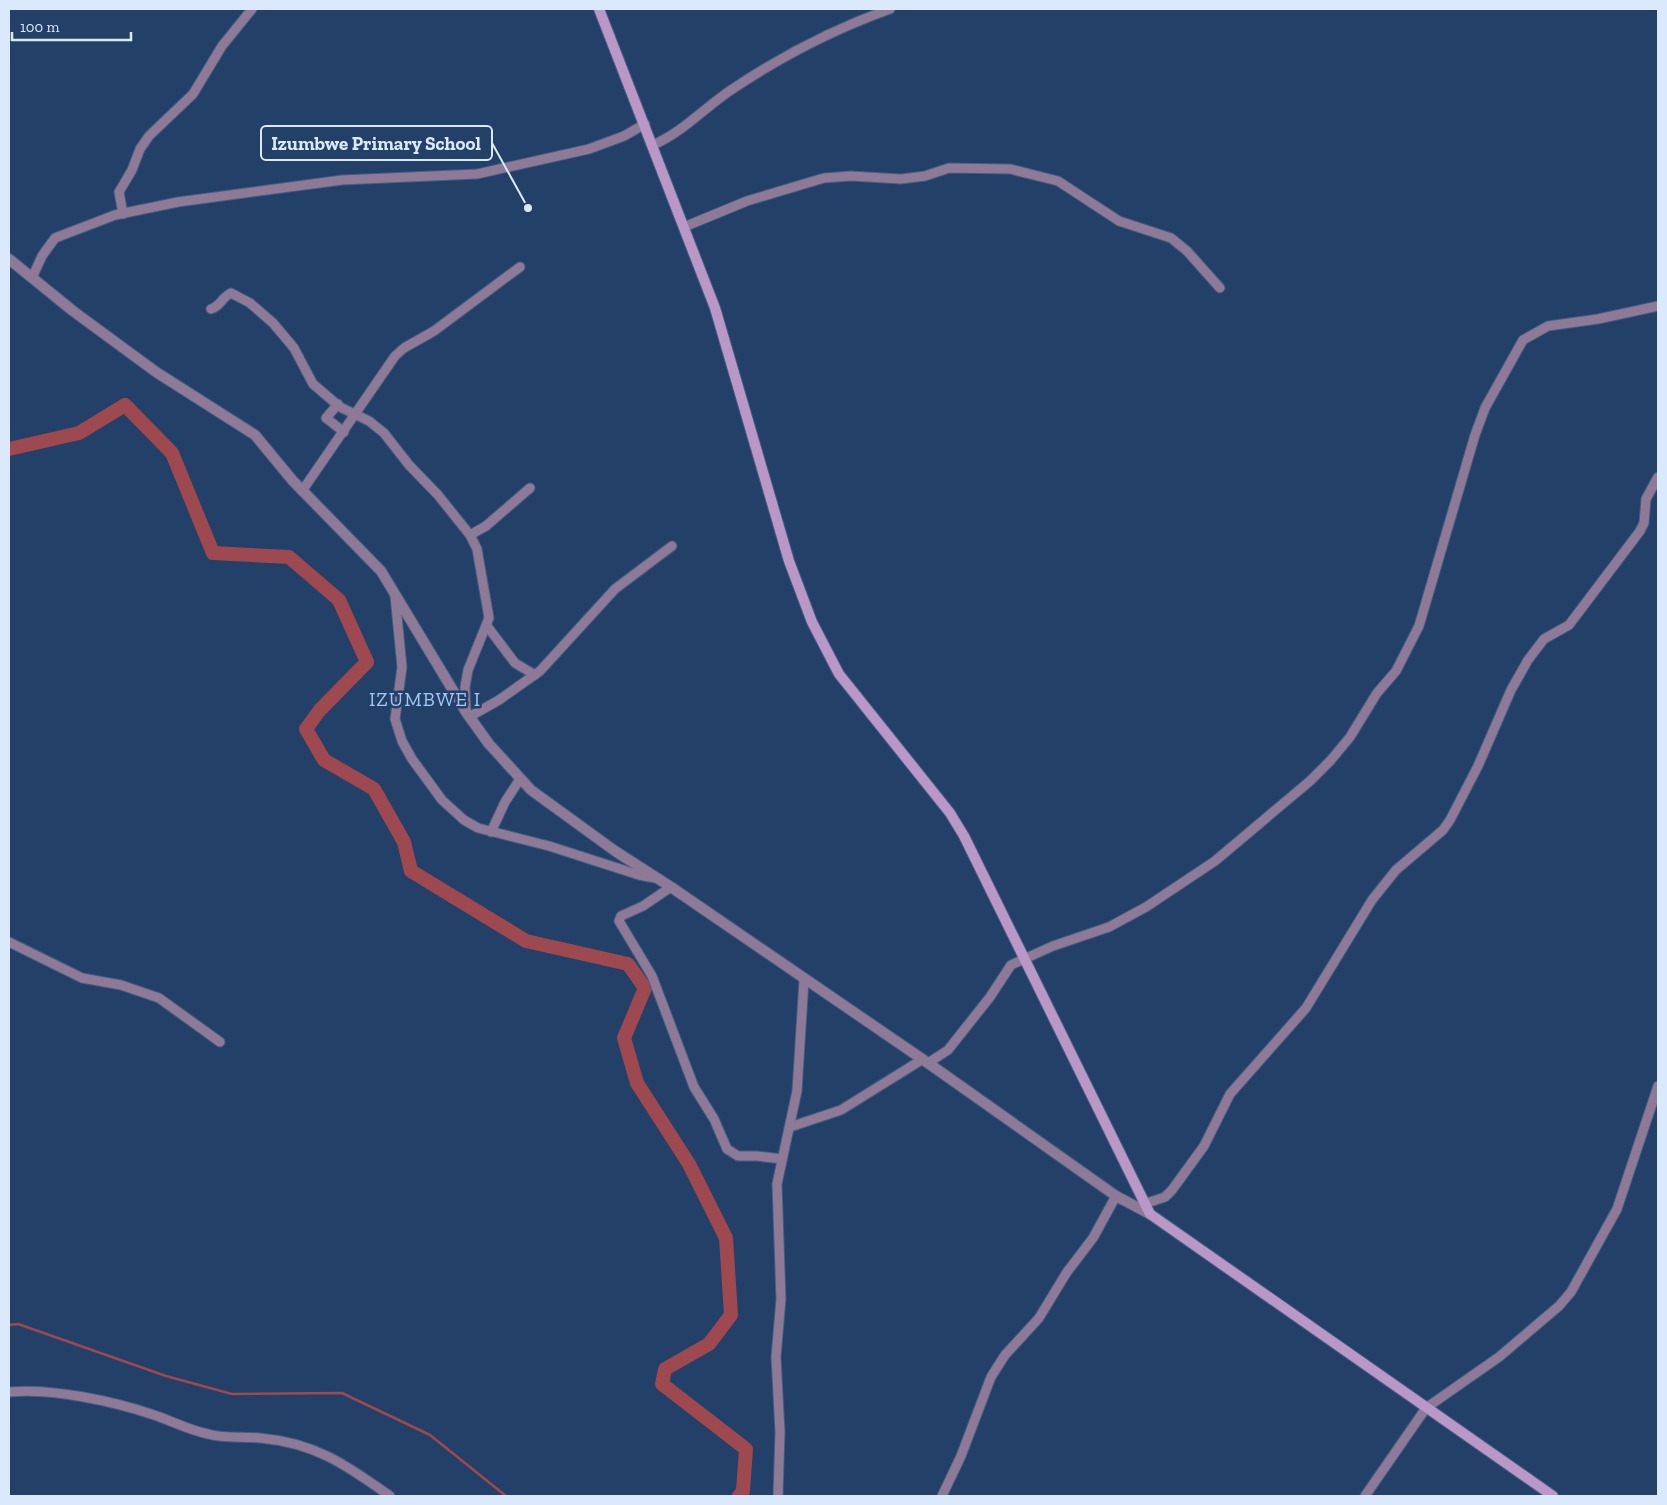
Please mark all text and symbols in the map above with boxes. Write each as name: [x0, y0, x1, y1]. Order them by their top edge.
scale bar: [12, 10, 131, 42]
text: 100 m: [20, 18, 59, 36]
callout: Izumbwe Primary School: [261, 126, 492, 160]
text: Izumbwe Primary School: [271, 132, 481, 155]
district label: IZUMBWE I: [369, 687, 481, 711]

